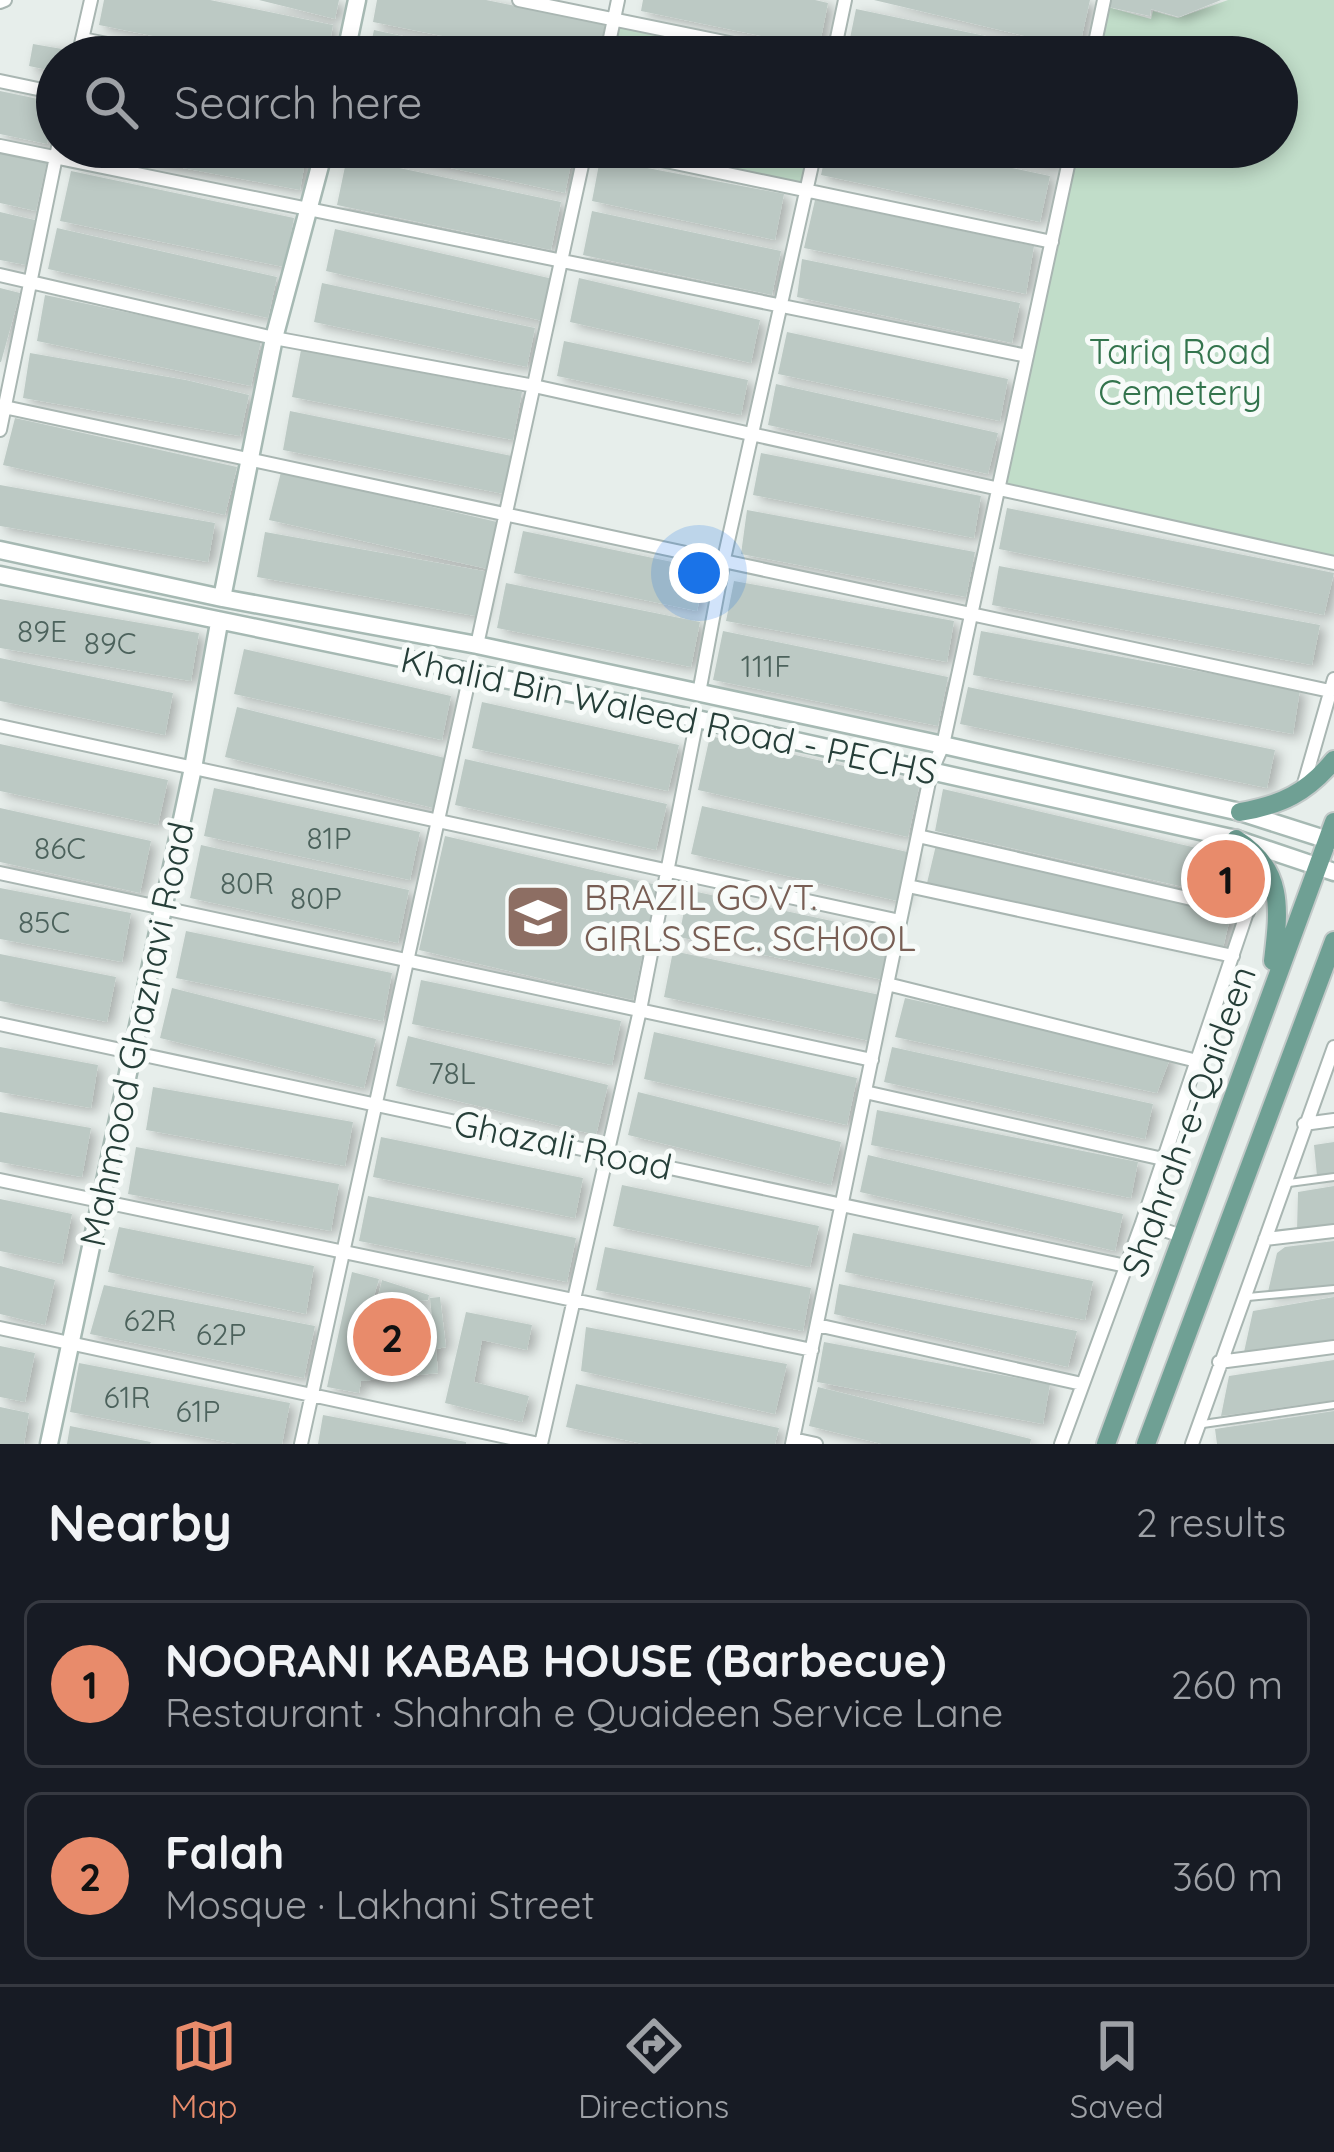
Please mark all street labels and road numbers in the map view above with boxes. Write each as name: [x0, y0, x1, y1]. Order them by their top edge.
street label: Khalid Bin Waleed Road - PECHS: [397, 636, 941, 794]
street label: Mahmood Ghaznavi Road: [69, 818, 203, 1250]
street label: Shahrah-e-Qaideen: [1111, 959, 1265, 1283]
street label: Ghazali Road: [450, 1099, 676, 1189]

